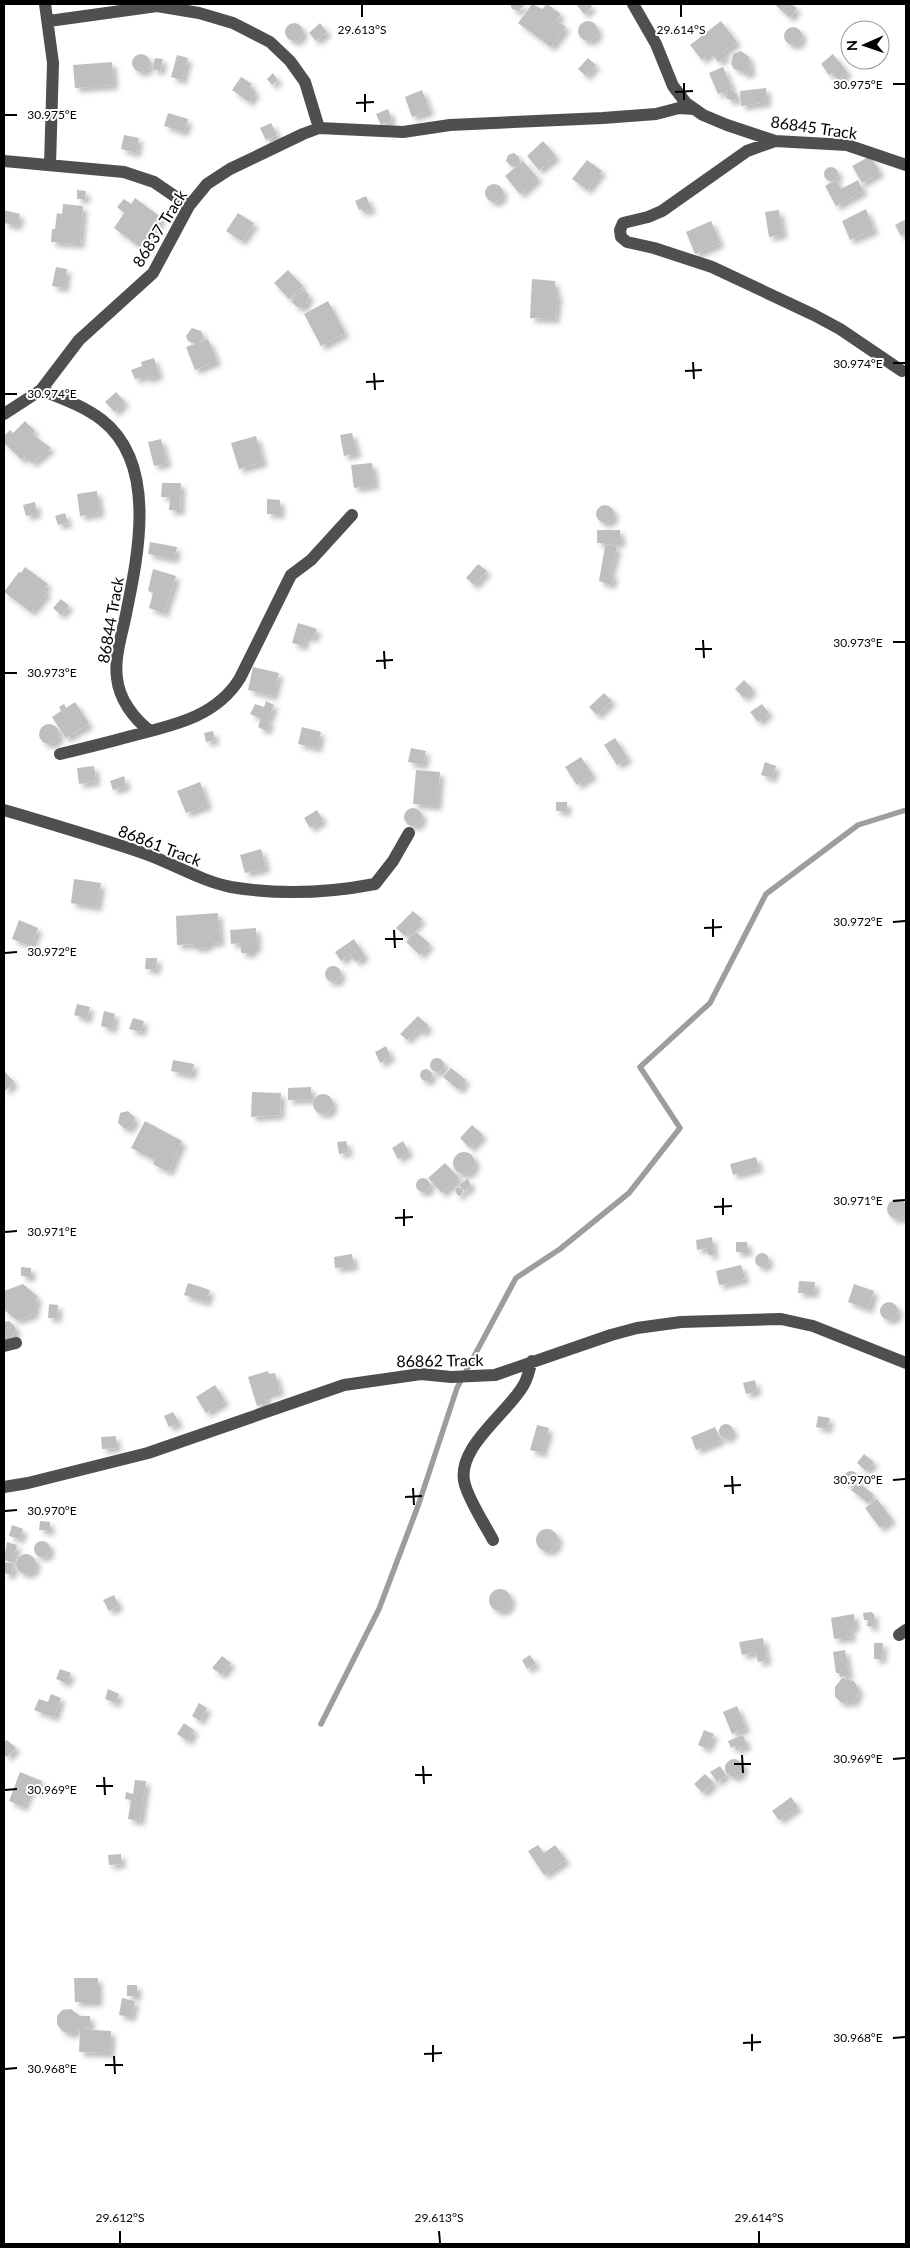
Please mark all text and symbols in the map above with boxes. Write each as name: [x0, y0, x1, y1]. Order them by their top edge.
north arrow: [840, 20, 890, 70]
text: 29.613°S: [337, 22, 387, 37]
text: 29.614°S: [656, 22, 706, 37]
text: N: [843, 40, 860, 51]
text: 30.975°E: [833, 77, 883, 92]
text: 30.975°E: [27, 107, 77, 122]
street label: 86845 Track: [770, 112, 859, 143]
street label: 86837 Track: [128, 185, 191, 270]
text: 30.974°E: [833, 356, 883, 371]
text: 30.974°E: [27, 386, 77, 401]
street label: 86844 Track: [93, 575, 127, 665]
text: 30.973°E: [833, 635, 883, 650]
text: 30.973°E: [27, 665, 77, 680]
street label: 86861 Track: [116, 821, 205, 870]
text: 30.972°E: [833, 914, 883, 929]
text: 30.972°E: [27, 944, 77, 959]
text: 30.971°E: [833, 1193, 883, 1208]
text: 30.971°E: [27, 1224, 77, 1239]
street label: 86862 Track: [396, 1350, 485, 1370]
text: 30.970°E: [833, 1472, 883, 1487]
text: 30.970°E: [27, 1503, 77, 1518]
text: 30.969°E: [833, 1751, 883, 1766]
text: 30.969°E: [27, 1782, 77, 1797]
text: 30.968°E: [833, 2030, 883, 2045]
text: 30.968°E: [27, 2061, 77, 2076]
text: 29.612°S: [95, 2210, 145, 2225]
text: 29.613°S: [414, 2210, 464, 2225]
text: 29.614°S: [734, 2210, 784, 2225]

